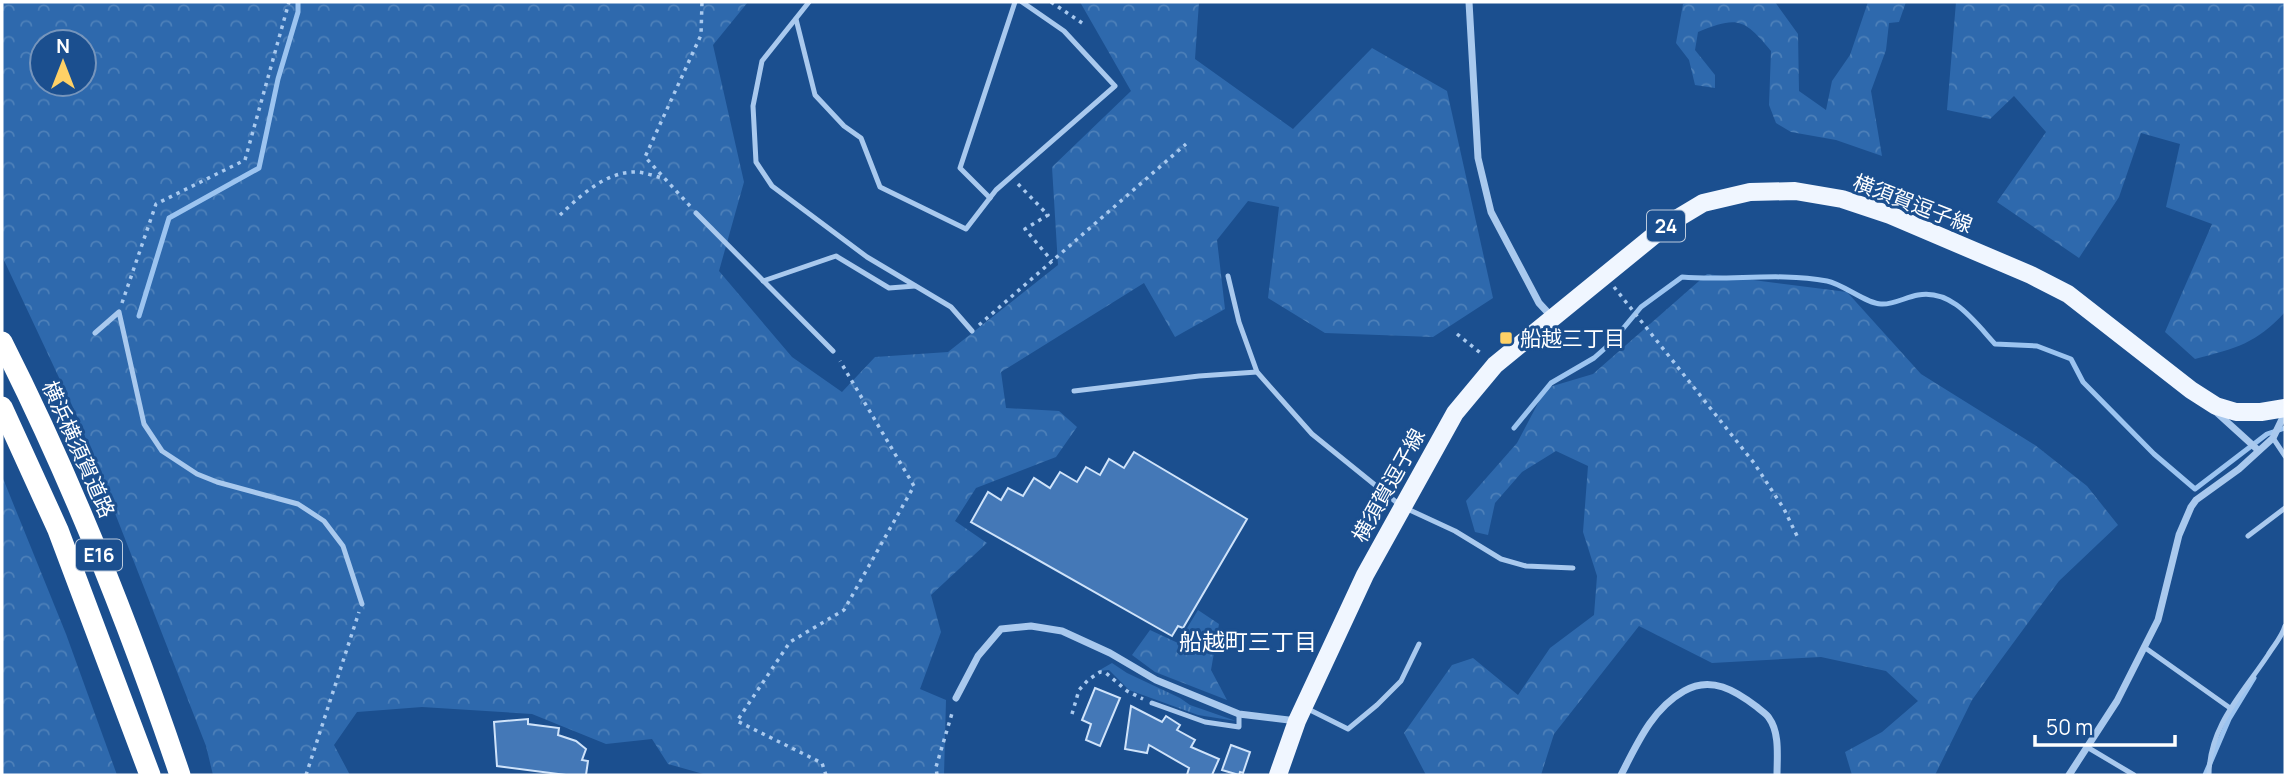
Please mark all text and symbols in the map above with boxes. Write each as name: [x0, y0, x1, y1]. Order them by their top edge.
north arrow: [28, 28, 98, 98]
text: N: [56, 33, 70, 59]
street label: 横須賀逗子線: [1849, 167, 1977, 239]
road number: 24: [1647, 210, 1685, 242]
place label: 船越三丁目: [1520, 324, 1625, 352]
marker: 船越三丁目: [1498, 330, 1514, 346]
street label: 横浜横須賀道路: [36, 376, 122, 522]
street label: 横須賀逗子線: [1345, 423, 1431, 547]
road number: E16: [76, 540, 122, 570]
district label: 船越町三丁目: [1179, 625, 1317, 657]
scale bar: [2035, 704, 2175, 748]
text: 50 m: [2046, 713, 2093, 741]

